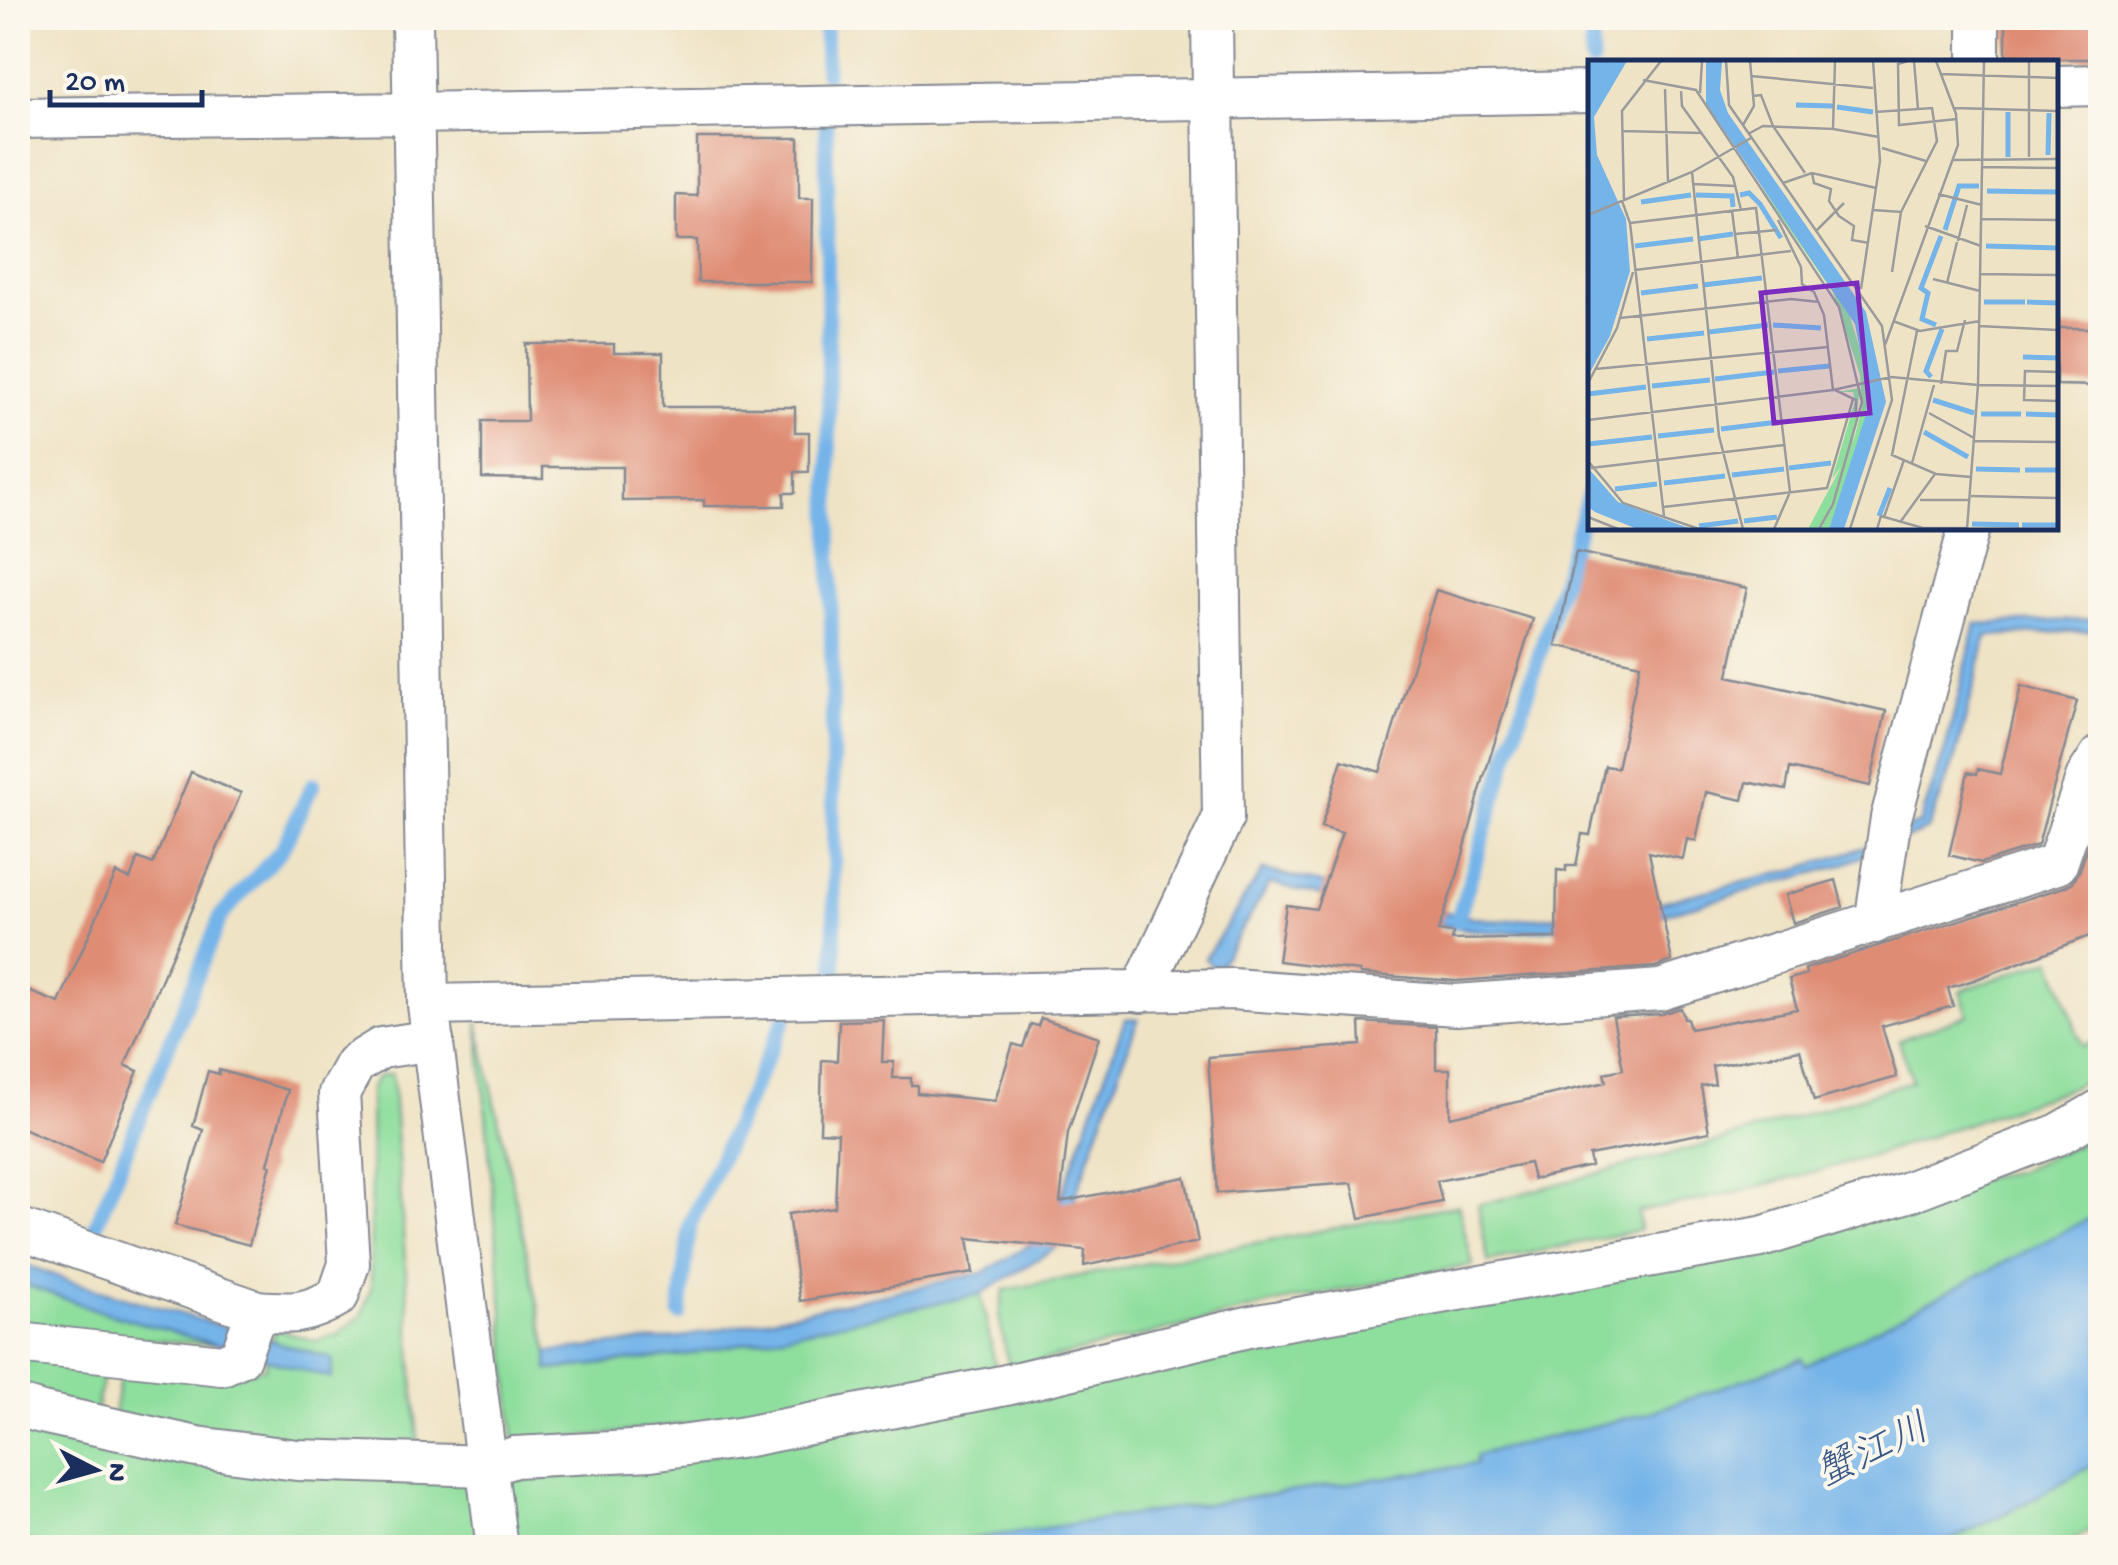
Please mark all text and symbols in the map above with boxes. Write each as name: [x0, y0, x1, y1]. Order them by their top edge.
scale bar: [50, 45, 202, 107]
inset map: [1588, 60, 2058, 530]
text: 20 m: [65, 67, 125, 102]
water label: 蟹江川: [1809, 1406, 1938, 1501]
north arrow: [45, 1420, 145, 1520]
text: N: [98, 1461, 133, 1483]

